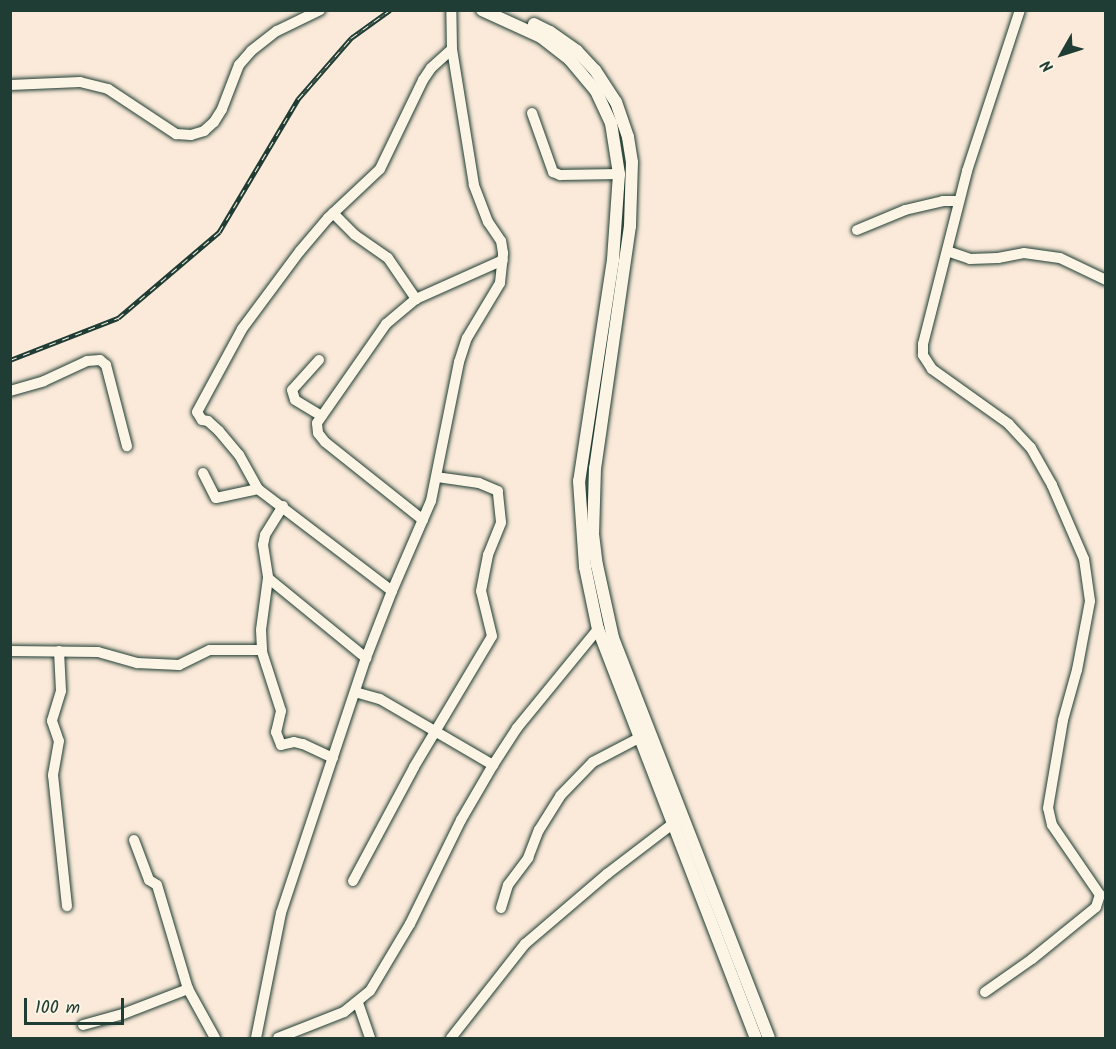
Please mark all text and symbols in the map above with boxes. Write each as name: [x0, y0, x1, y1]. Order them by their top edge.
north arrow: [1032, 24, 1092, 84]
text: N: [1035, 54, 1061, 77]
scale bar: [27, 986, 128, 1024]
text: 100 m: [35, 994, 80, 1023]

